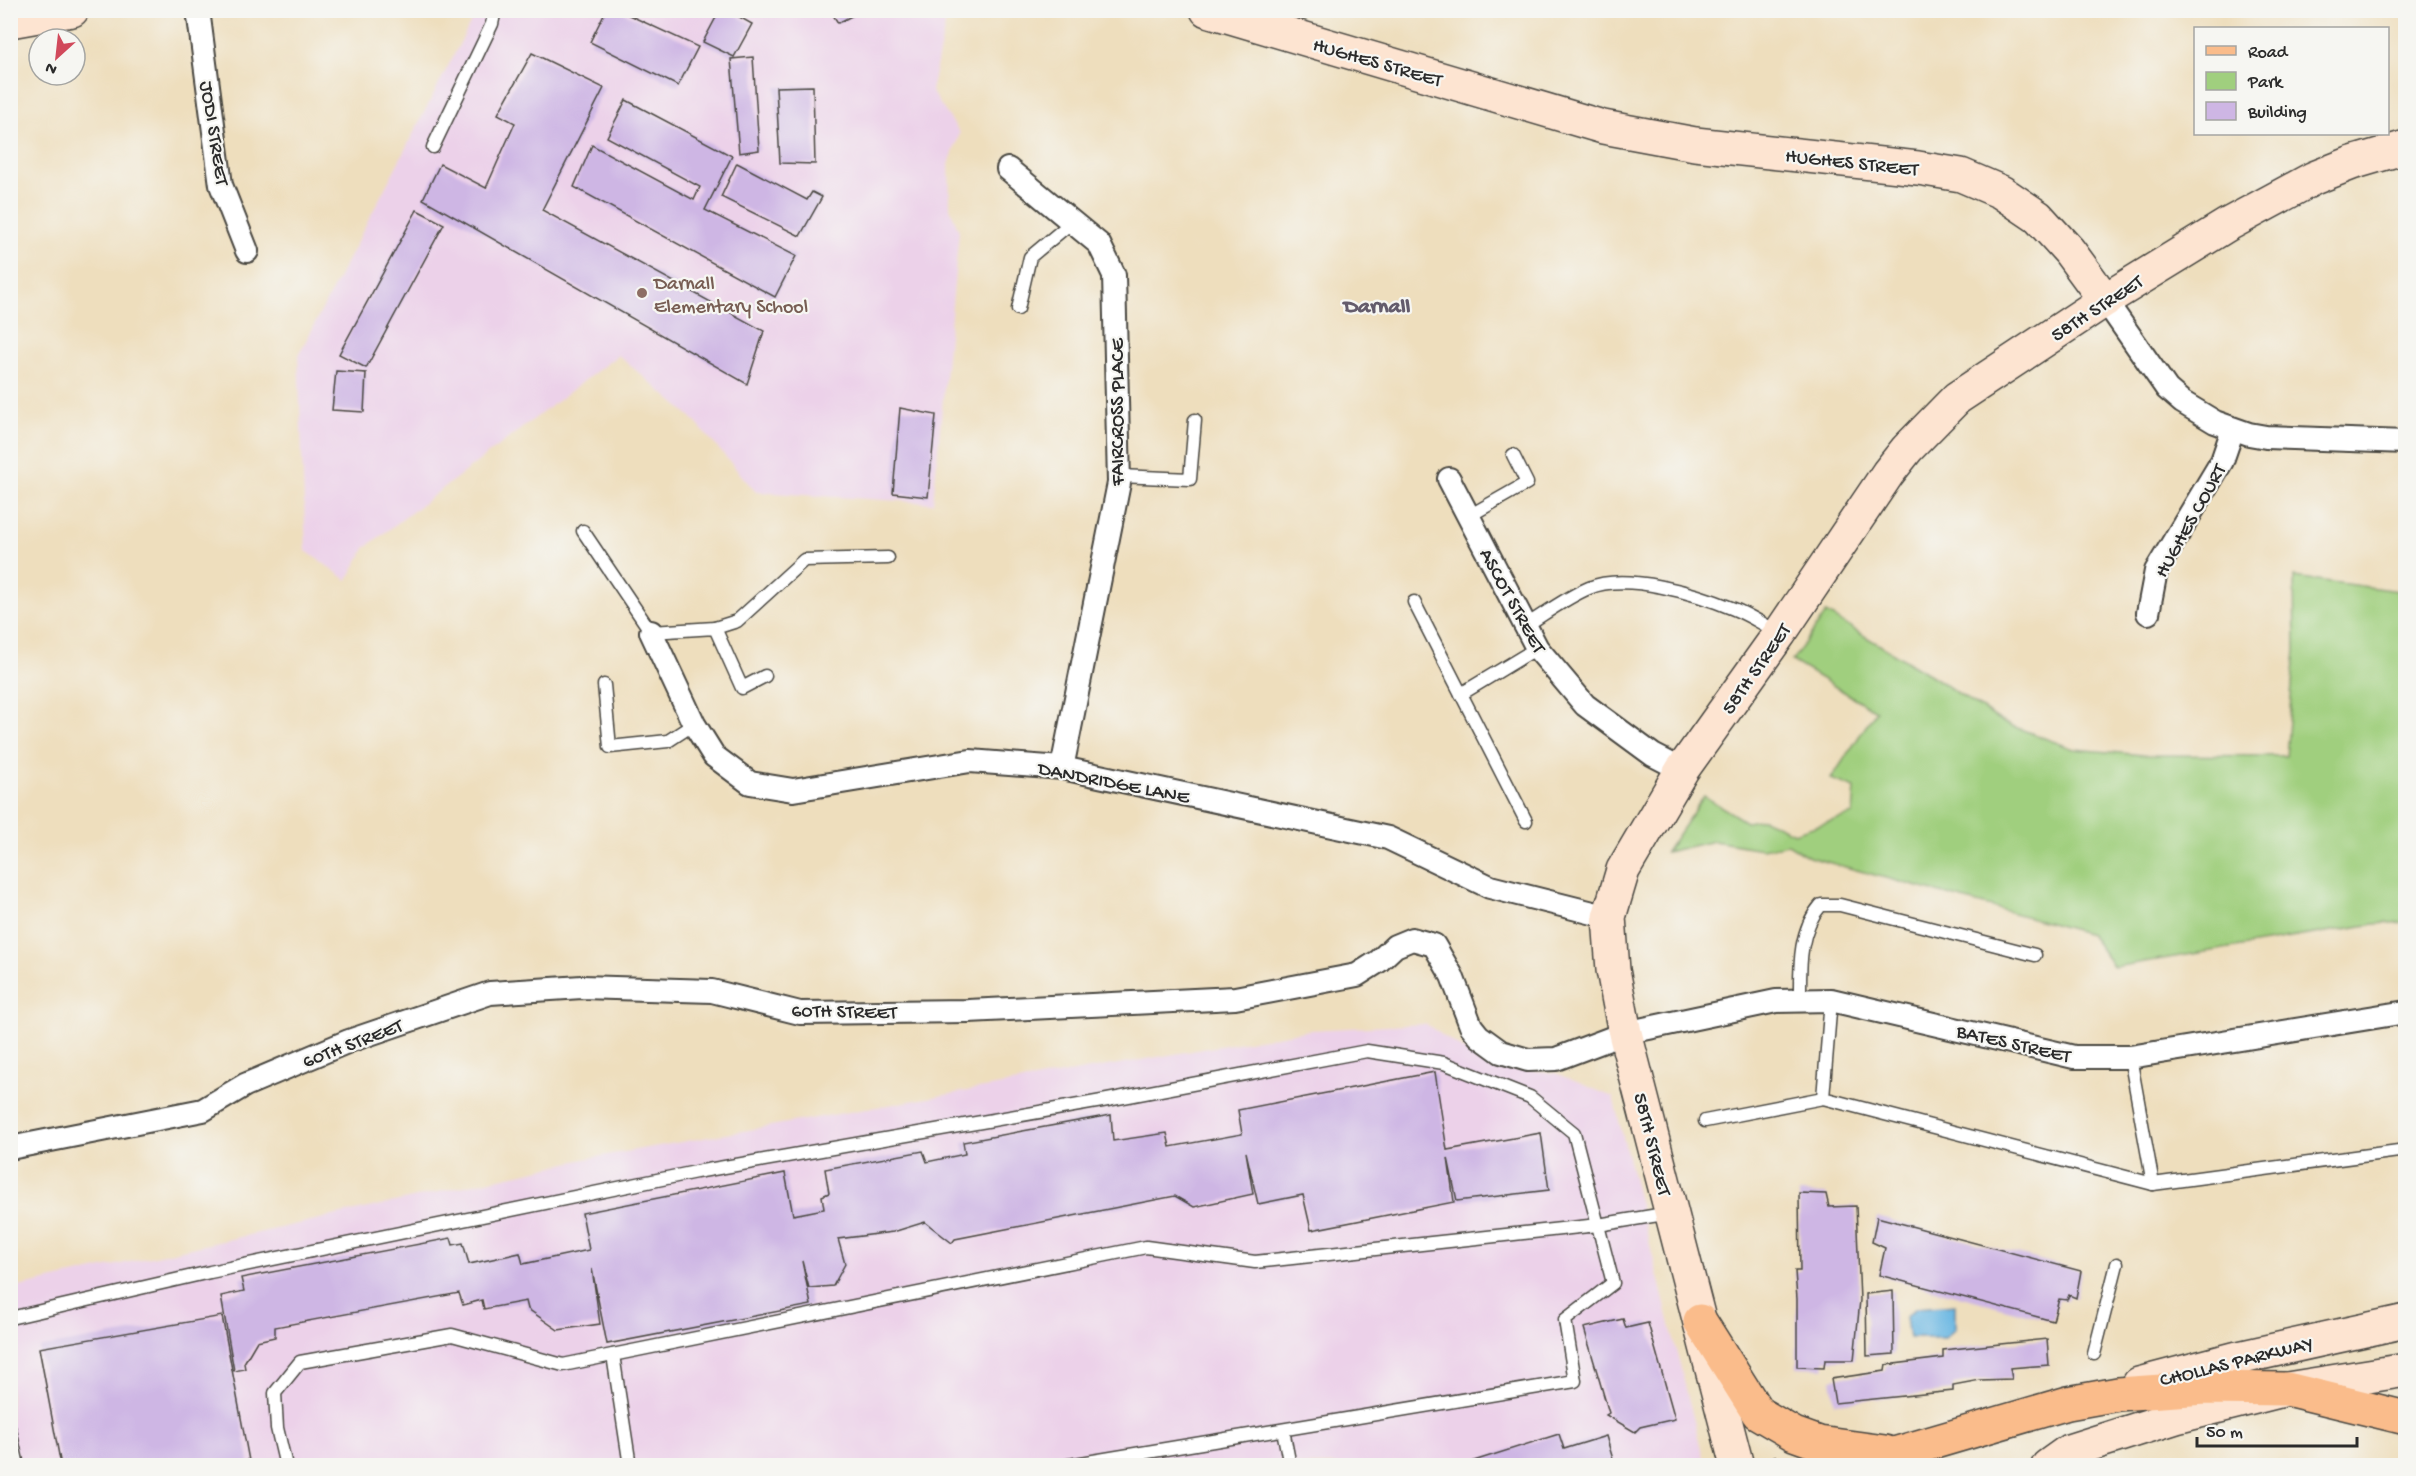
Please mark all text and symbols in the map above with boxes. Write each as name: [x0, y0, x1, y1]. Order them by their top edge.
north arrow: [27, 27, 87, 87]
legend: [2194, 27, 2389, 135]
street label: HUGHES STREET: [1310, 35, 1446, 94]
text: Road: [2248, 43, 2289, 64]
text: N: [42, 56, 61, 78]
text: Park: [2247, 73, 2284, 94]
street label: JODI STREET: [193, 80, 232, 189]
text: Building: [2247, 103, 2307, 124]
street label: HUGHES STREET: [1784, 146, 1921, 183]
street label: 58TH STREET: [2047, 271, 2149, 348]
place label: Darnall Elementary School: [652, 274, 808, 320]
marker: Darnall Elementary School: [635, 286, 649, 300]
district label: Darnall: [1342, 295, 1411, 321]
street label: FAIRCROSS PLACE: [1108, 337, 1131, 487]
street label: HUGHES COURT: [2151, 460, 2233, 582]
street label: ASCOT STREET: [1473, 545, 1550, 659]
street label: 58TH STREET: [1718, 619, 1798, 720]
street label: DANDRIDGE LANE: [1034, 758, 1192, 811]
street label: 60TH STREET: [791, 1001, 898, 1026]
street label: 60TH STREET: [300, 1015, 408, 1075]
street label: BATES STREET: [1953, 1021, 2074, 1070]
street label: 58TH STREET: [1627, 1091, 1675, 1200]
street label: CHOLLAS PARKWAY: [2158, 1333, 2316, 1394]
scale bar: [2197, 1410, 2358, 1448]
text: 50 m: [2206, 1423, 2243, 1444]

